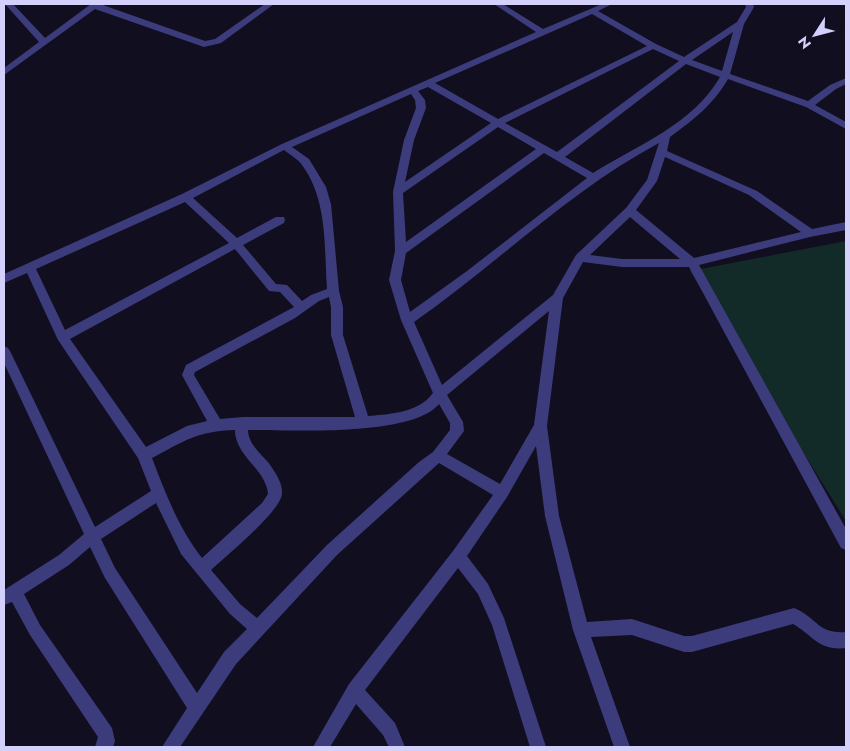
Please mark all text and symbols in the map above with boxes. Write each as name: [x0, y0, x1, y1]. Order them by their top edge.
north arrow: [790, 10, 840, 60]
text: N: [793, 32, 816, 53]

